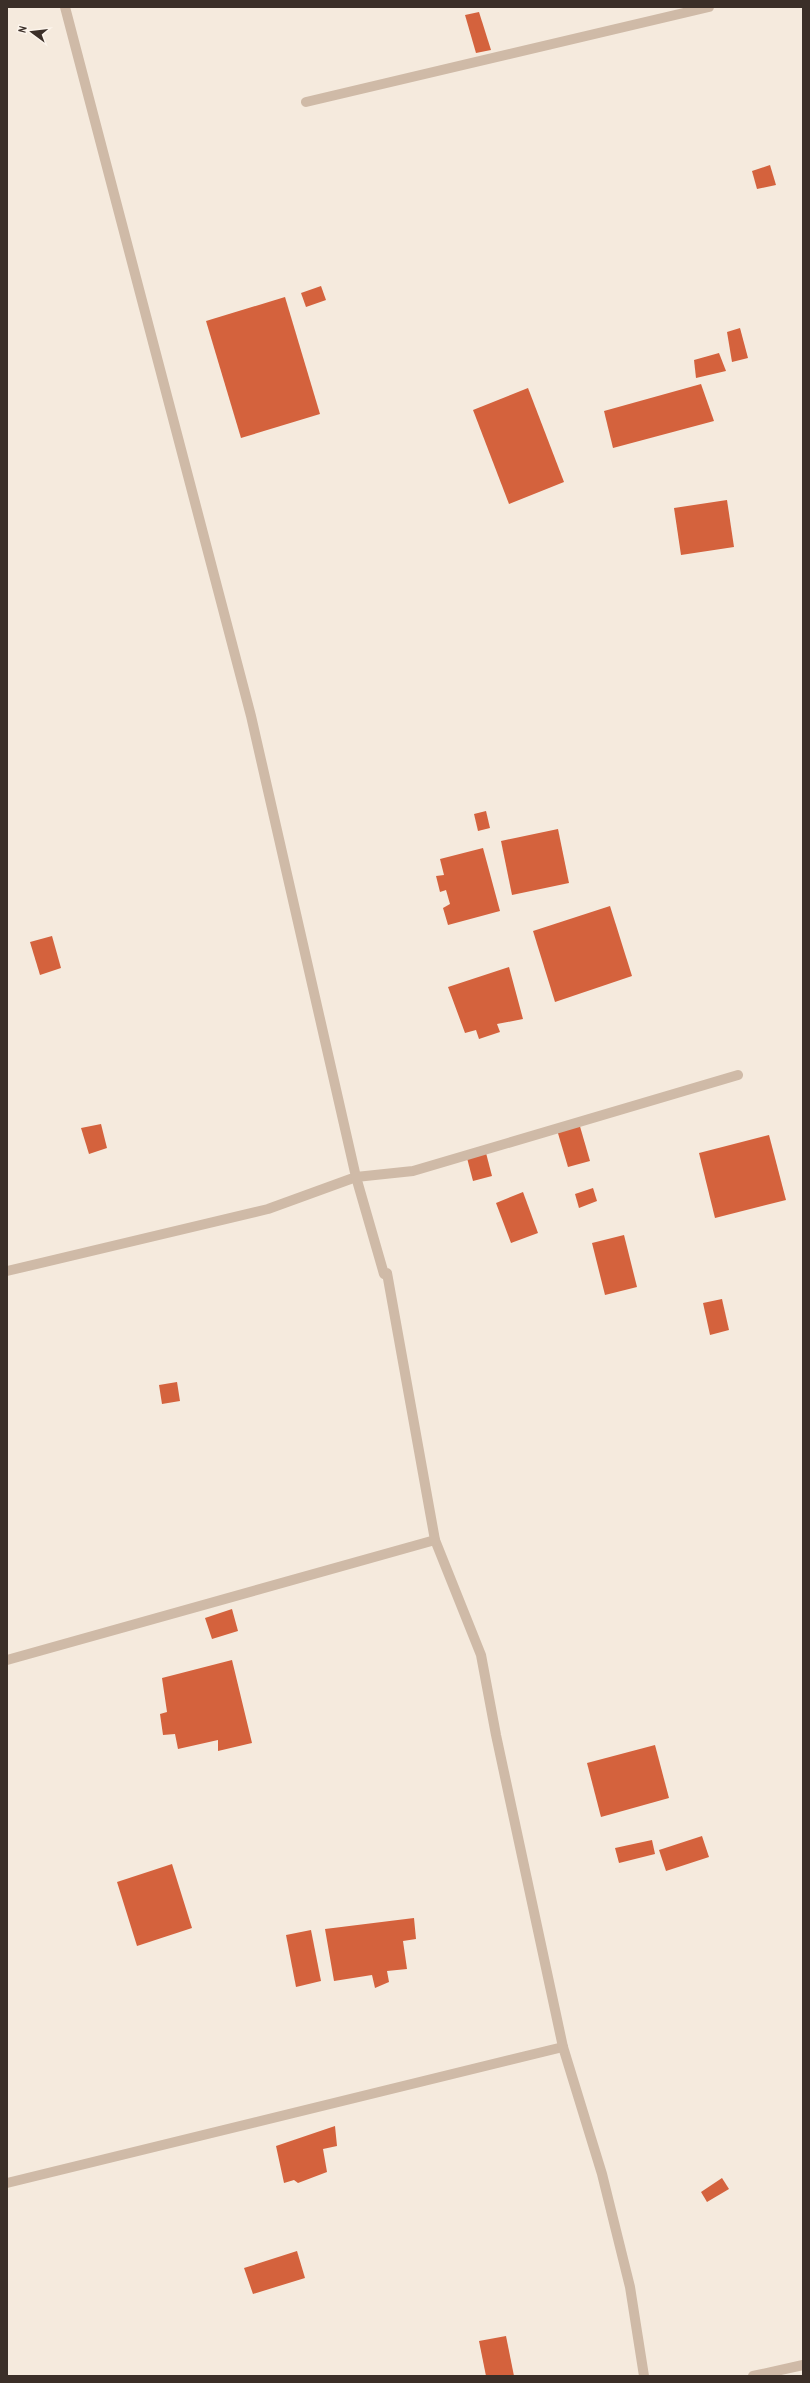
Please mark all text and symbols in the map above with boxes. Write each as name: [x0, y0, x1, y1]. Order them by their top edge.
north arrow: [12, 12, 52, 52]
text: N: [15, 24, 30, 34]

